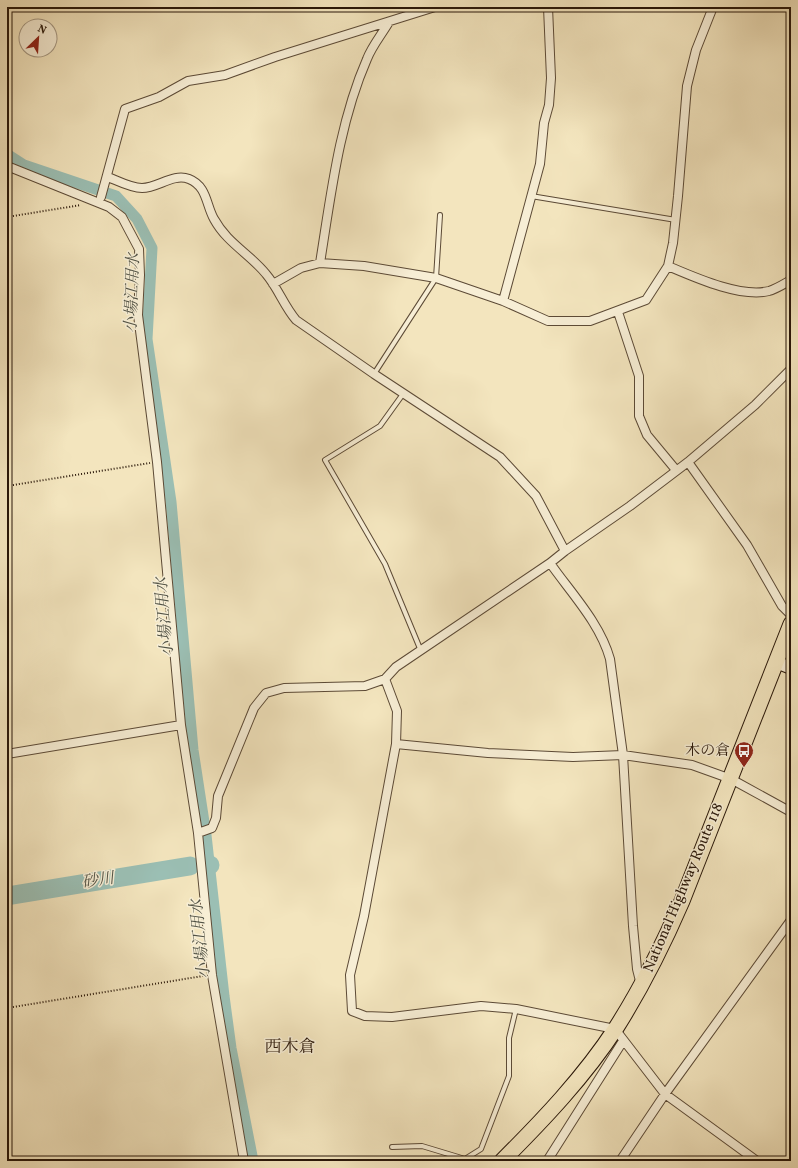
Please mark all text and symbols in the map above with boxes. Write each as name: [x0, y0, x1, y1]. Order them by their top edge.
north arrow: [18, 18, 58, 58]
text: N: [35, 22, 48, 39]
water label: 小場江用水: [121, 251, 145, 333]
water label: 小場江用水: [150, 574, 179, 658]
bus stop icon: 木の倉: [733, 740, 755, 768]
place label: 木の倉: [685, 741, 730, 762]
street label: National Highway Route 118: [639, 800, 729, 976]
water label: 砂川: [80, 867, 117, 894]
water label: 小場江用水: [186, 896, 216, 980]
district label: 西木倉: [265, 1036, 316, 1059]

